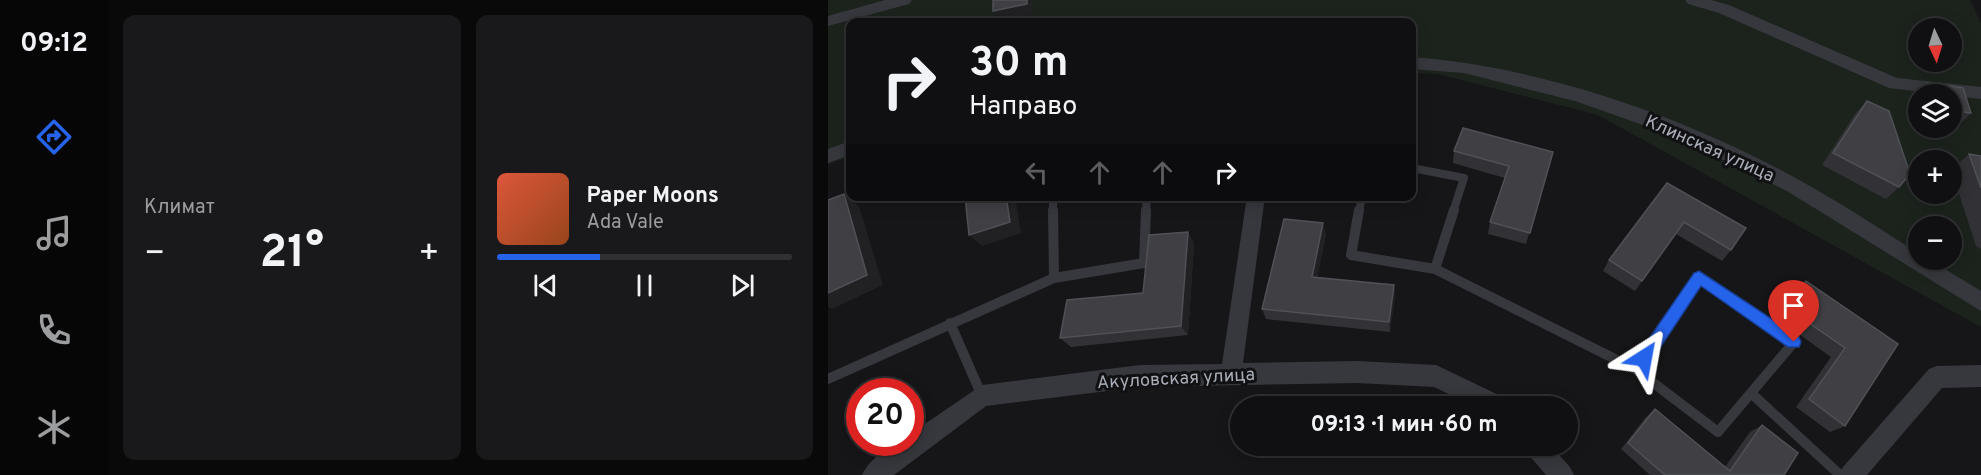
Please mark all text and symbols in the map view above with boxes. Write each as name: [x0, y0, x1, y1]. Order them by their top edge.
north arrow: [1908, 18, 1962, 72]
map controls: [1908, 18, 1962, 270]
text: 09:12: [20, 27, 88, 61]
text: 30 m: [969, 38, 1068, 91]
icon: right: [870, 42, 948, 120]
button: layers: [1908, 84, 1962, 138]
text: Направо: [969, 90, 1077, 124]
street label: Клинская улица: [1641, 111, 1778, 188]
icon: directions: [33, 116, 75, 158]
button: +: [1908, 150, 1962, 204]
icon: left: [1020, 156, 1053, 189]
icon: ahead: [1083, 156, 1116, 189]
icon: ahead: [1146, 156, 1179, 189]
icon: right: [1209, 156, 1242, 189]
text: Paper Moons: [587, 183, 719, 210]
text: Климат: [144, 195, 215, 221]
text: Ada Vale: [587, 210, 664, 236]
icon: music: [33, 212, 75, 254]
button: −: [1908, 216, 1962, 270]
text: 21°: [260, 226, 324, 283]
text: −: [144, 234, 165, 276]
text: +: [418, 234, 440, 276]
icon: previous: [529, 269, 562, 302]
icon: pause: [628, 269, 661, 302]
icon: next: [726, 269, 759, 302]
pin: [1768, 280, 1819, 342]
icon: arrive: [1777, 289, 1810, 322]
icon: phone: [33, 309, 75, 351]
position arrow: [1612, 326, 1676, 390]
street label: Акуловская улица: [1096, 364, 1256, 395]
speed limit sign: 20: [846, 378, 924, 456]
icon: climate: [33, 406, 75, 448]
text: 09:13 · 1 мин · 60 m: [1310, 412, 1498, 439]

